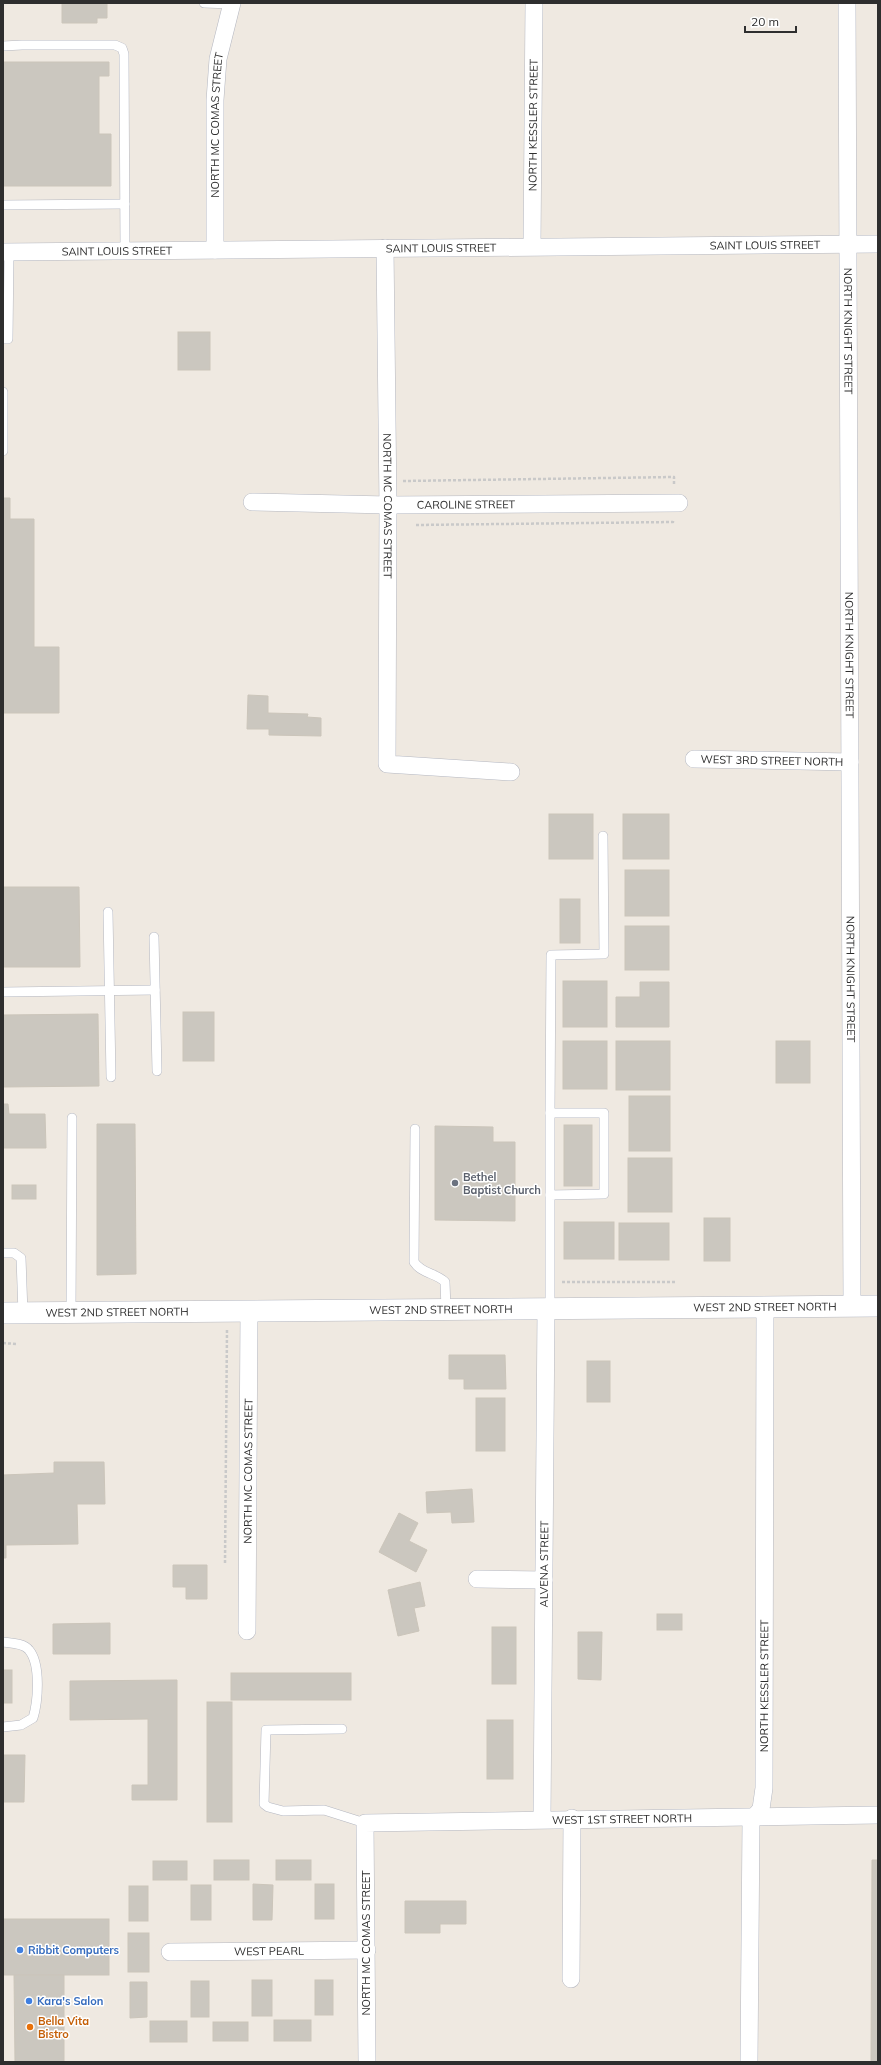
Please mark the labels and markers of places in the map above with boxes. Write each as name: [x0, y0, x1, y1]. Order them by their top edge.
place label: Bethel Baptist Church: [463, 1170, 541, 1197]
marker: Bethel Baptist Church: [450, 1178, 460, 1188]
place label: Ribbit Computers: [28, 1943, 120, 1957]
marker: Ribbit Computers: [15, 1945, 25, 1955]
place label: Kara's Salon: [37, 1994, 103, 2008]
marker: Kara's Salon: [24, 1996, 34, 2006]
place label: Bella Vita Bistro: [38, 2014, 89, 2041]
marker: Bella Vita Bistro: [25, 2022, 35, 2032]

